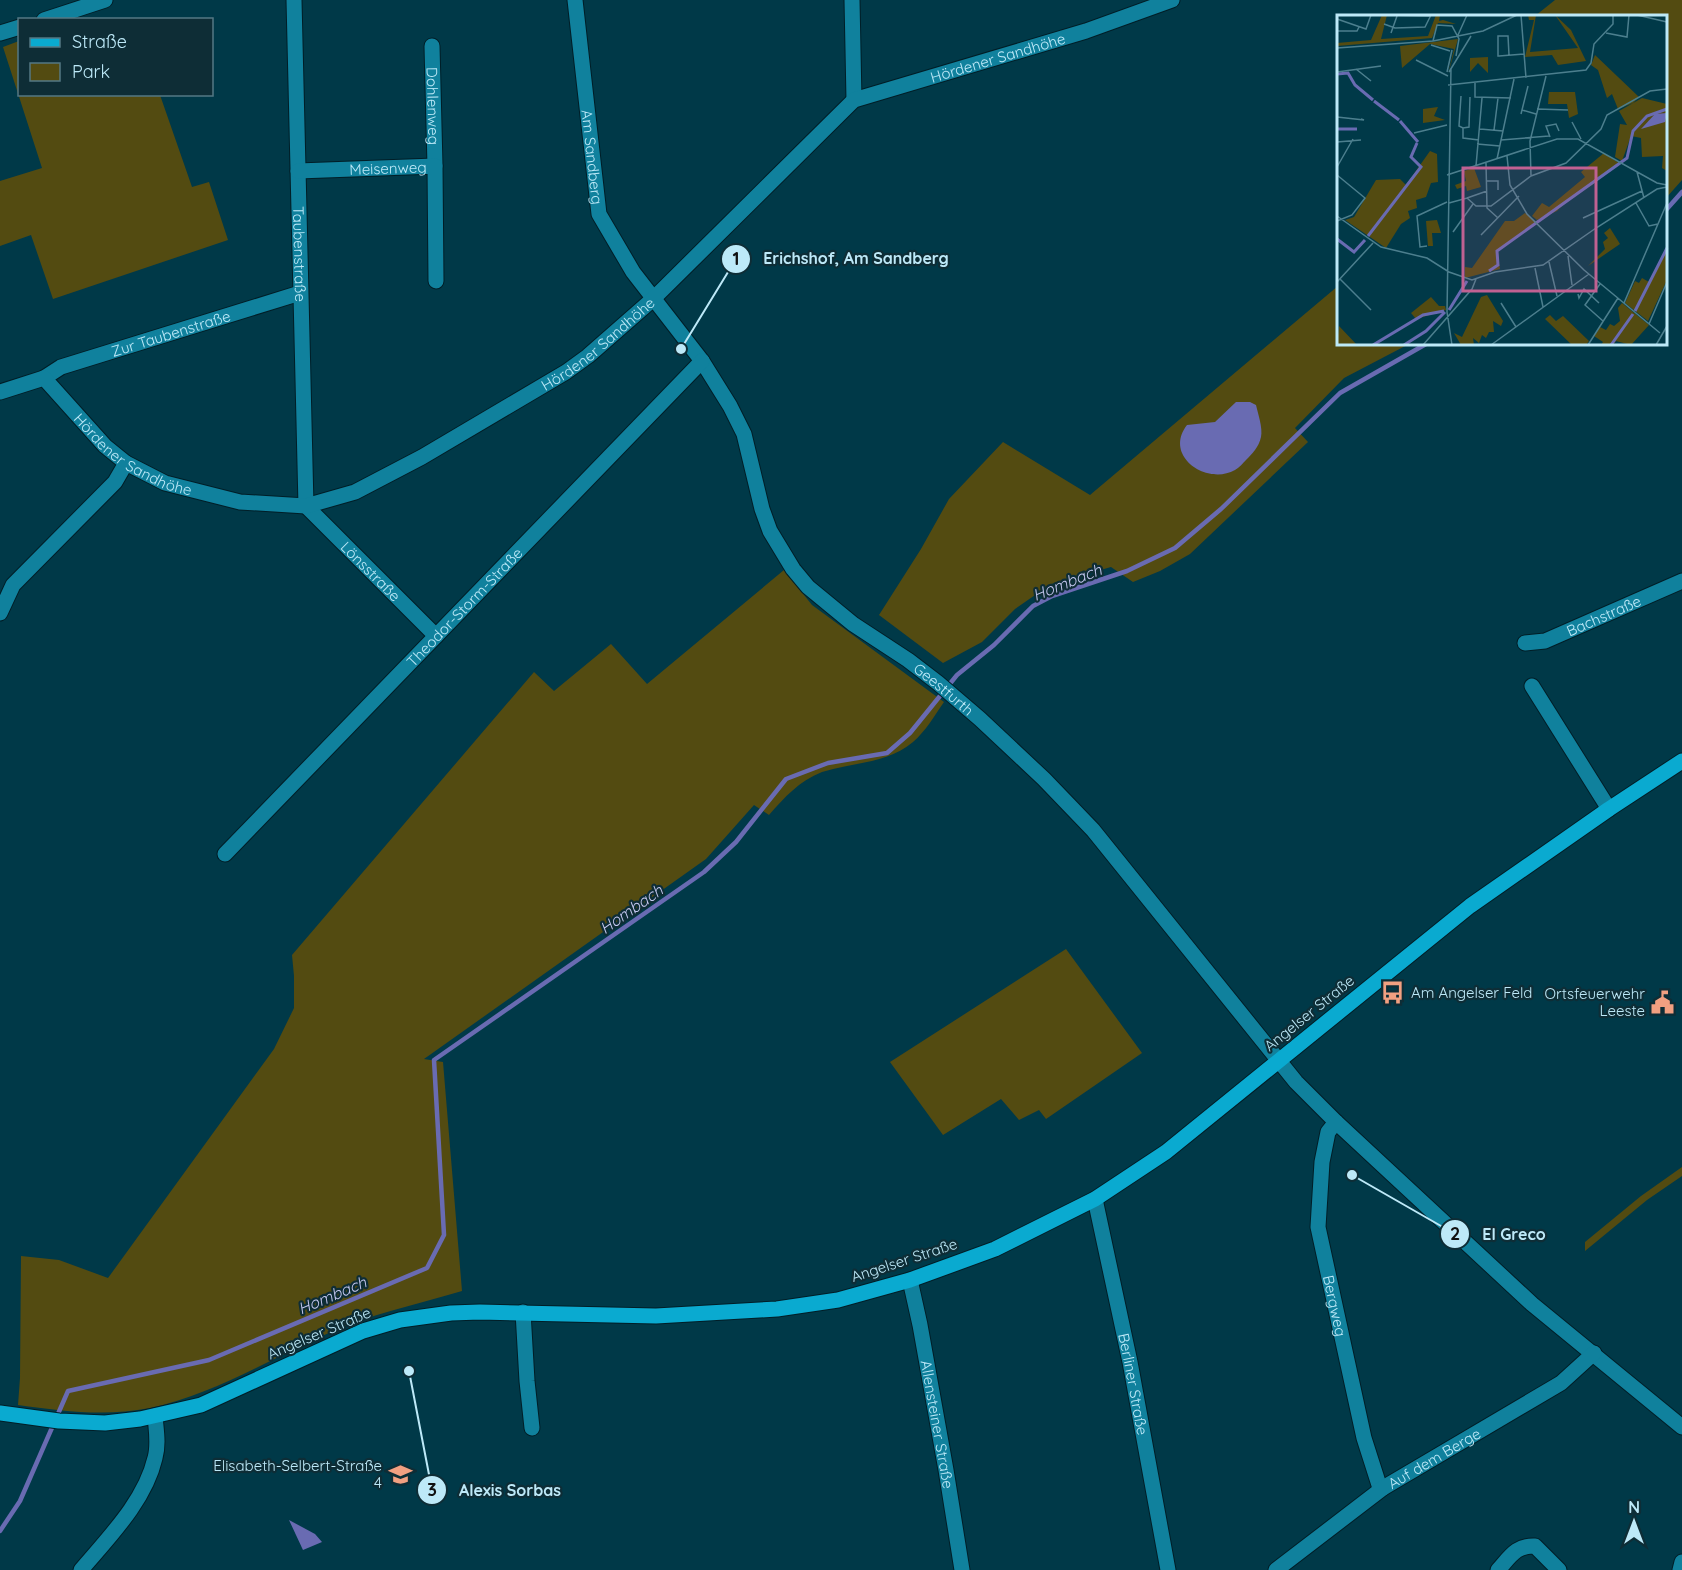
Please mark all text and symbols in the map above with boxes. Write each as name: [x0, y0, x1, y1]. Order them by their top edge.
inset map: [1337, 15, 1667, 345]
legend: [18, 18, 213, 96]
street label: Hördener Sandhöhe: [928, 28, 1067, 86]
text: Straße: [72, 30, 127, 53]
text: Park: [72, 60, 110, 83]
street label: Dohlenweg: [423, 67, 444, 145]
street label: Am Sandberg: [578, 109, 607, 205]
street label: Meisenweg: [349, 157, 427, 179]
street label: Taubenstraße: [289, 206, 311, 302]
callout: Erichshof, Am Sandberg: [721, 242, 961, 276]
text: 1: [732, 247, 740, 270]
text: Erichshof, Am Sandberg: [763, 248, 949, 268]
street label: Hördener Sandhöhe: [537, 293, 658, 394]
street label: Zur Taubenstraße: [109, 306, 233, 360]
street label: Hördener Sandhöhe: [70, 409, 194, 499]
street label: Lönsstraße: [337, 537, 405, 605]
street label: Theodor-Storm-Straße: [402, 543, 526, 670]
water label: Hombach: [1030, 559, 1105, 605]
street label: Bachstraße: [1563, 591, 1644, 640]
street label: Geestfurth: [910, 658, 978, 719]
water label: Hombach: [596, 879, 667, 938]
street label: Angelser Straße: [1260, 971, 1358, 1055]
bus stop icon: Am Angelser Feld: [1380, 979, 1406, 1005]
place label: Am Angelser Feld: [1411, 983, 1532, 1002]
place label: Ortsfeuerwehr Leeste: [1544, 984, 1645, 1020]
public building icon: Ortsfeuerwehr Leeste: [1650, 989, 1676, 1015]
callout: El Greco: [1440, 1217, 1557, 1251]
text: 2: [1450, 1222, 1460, 1245]
text: El Greco: [1482, 1224, 1546, 1244]
street label: Angelser Straße: [849, 1234, 959, 1286]
water label: Hombach: [295, 1271, 370, 1318]
street label: Bergweg: [1319, 1273, 1351, 1338]
street label: Angelser Straße: [264, 1303, 374, 1363]
street label: Berliner Straße: [1115, 1331, 1153, 1437]
street label: Allensteiner Straße: [917, 1359, 958, 1490]
street label: Auf dem Berge: [1384, 1423, 1484, 1493]
place label: Elisabeth-Selbert-Straße 4: [213, 1456, 382, 1492]
school or university icon: Elisabeth-Selbert-Straße 4: [387, 1461, 413, 1487]
callout: Alexis Sorbas: [417, 1473, 573, 1507]
text: 3: [427, 1478, 437, 1501]
text: Alexis Sorbas: [459, 1480, 561, 1500]
north arrow: [1604, 1492, 1664, 1552]
text: N: [1628, 1497, 1640, 1517]

